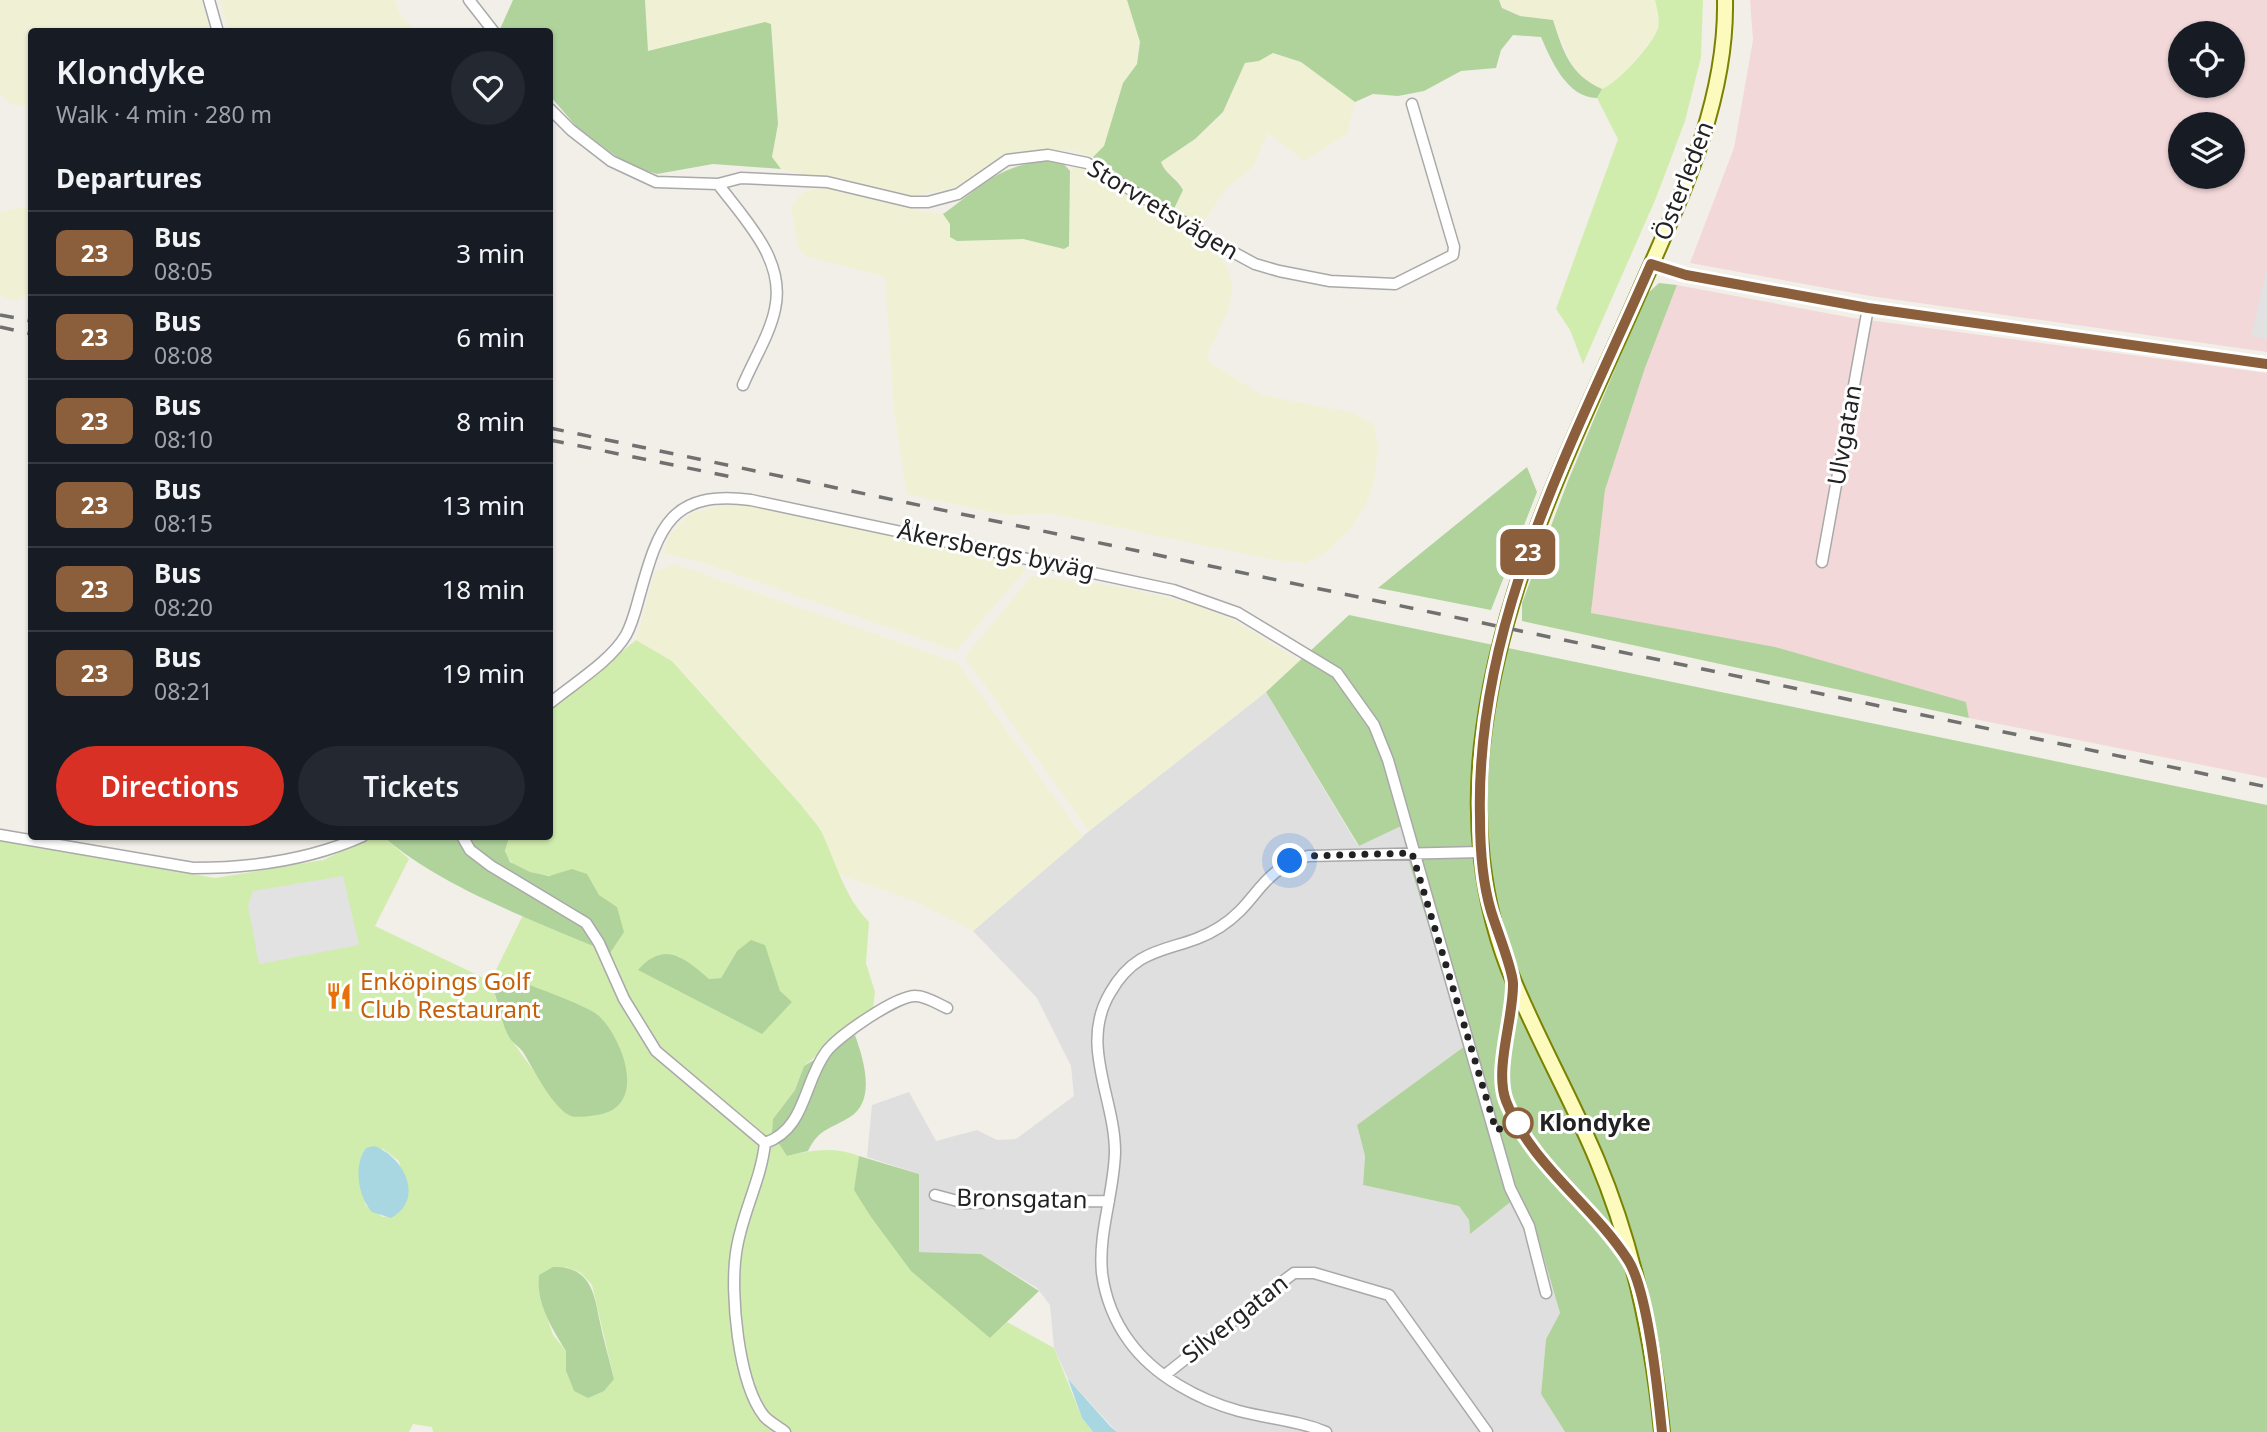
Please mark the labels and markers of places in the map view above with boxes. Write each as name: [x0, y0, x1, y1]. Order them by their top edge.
place label: Enköpings Golf Club Restaurant: [360, 964, 541, 1025]
restaurant icon: Enköpings Golf Club Restaurant: [324, 981, 354, 1011]
place label: Klondyke: [1539, 1105, 1651, 1138]
marker: Klondyke: [1503, 1108, 1533, 1138]

